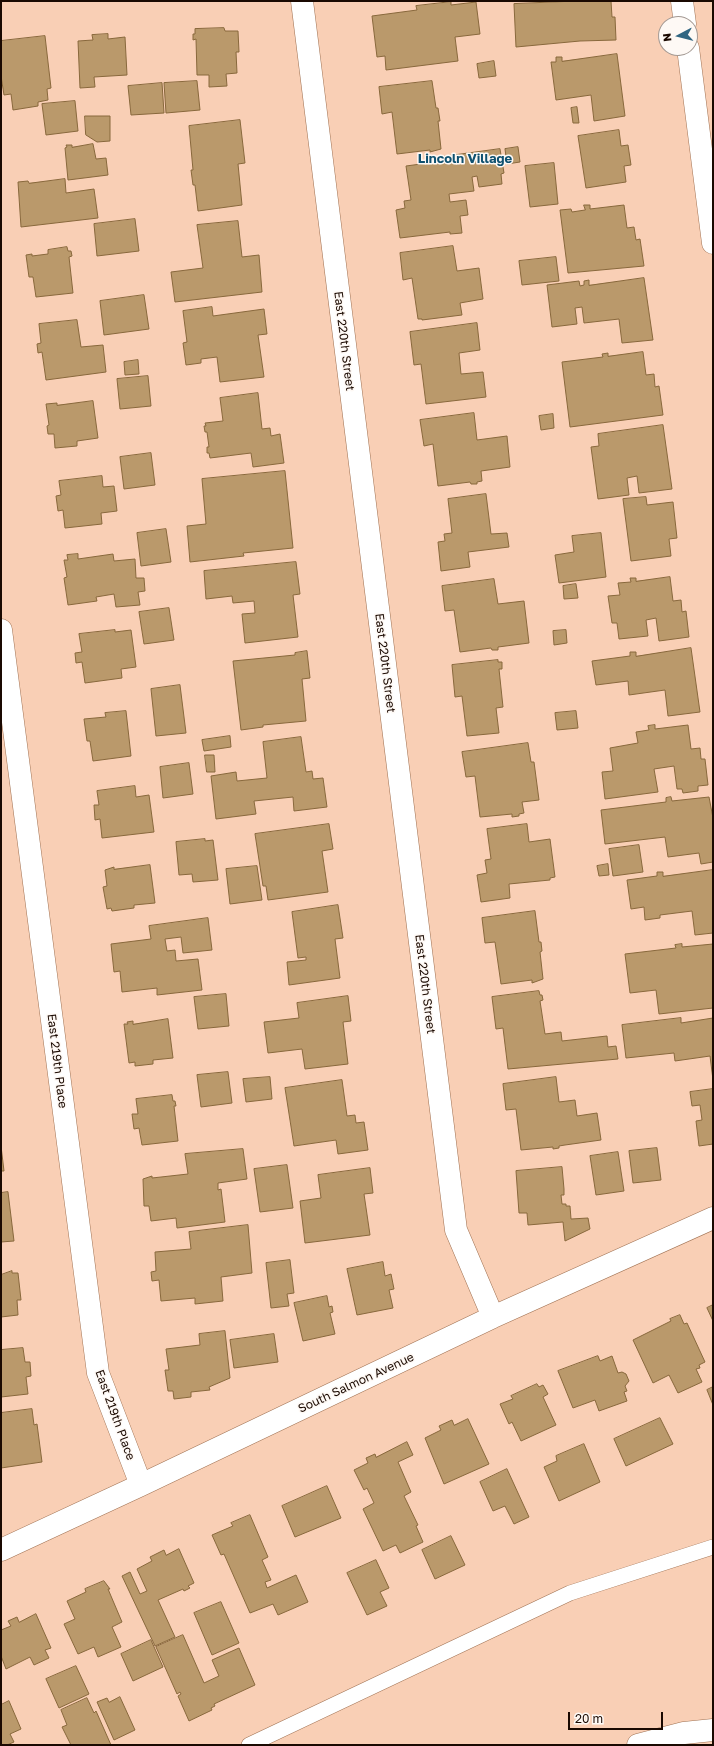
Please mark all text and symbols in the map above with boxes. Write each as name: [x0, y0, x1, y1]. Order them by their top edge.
north arrow: [658, 16, 698, 56]
text: N: [660, 32, 674, 42]
district label: Lincoln Village: [418, 151, 512, 167]
street label: East 220th Street: [331, 290, 357, 392]
street label: East 220th Street: [372, 612, 398, 714]
street label: East 220th Street: [412, 933, 438, 1035]
street label: East 219th Place: [44, 1013, 70, 1109]
street label: South Salmon Avenue: [296, 1350, 416, 1416]
street label: East 219th Place: [92, 1368, 138, 1462]
scale bar: [570, 1704, 665, 1730]
text: 20 m: [575, 1711, 603, 1726]

